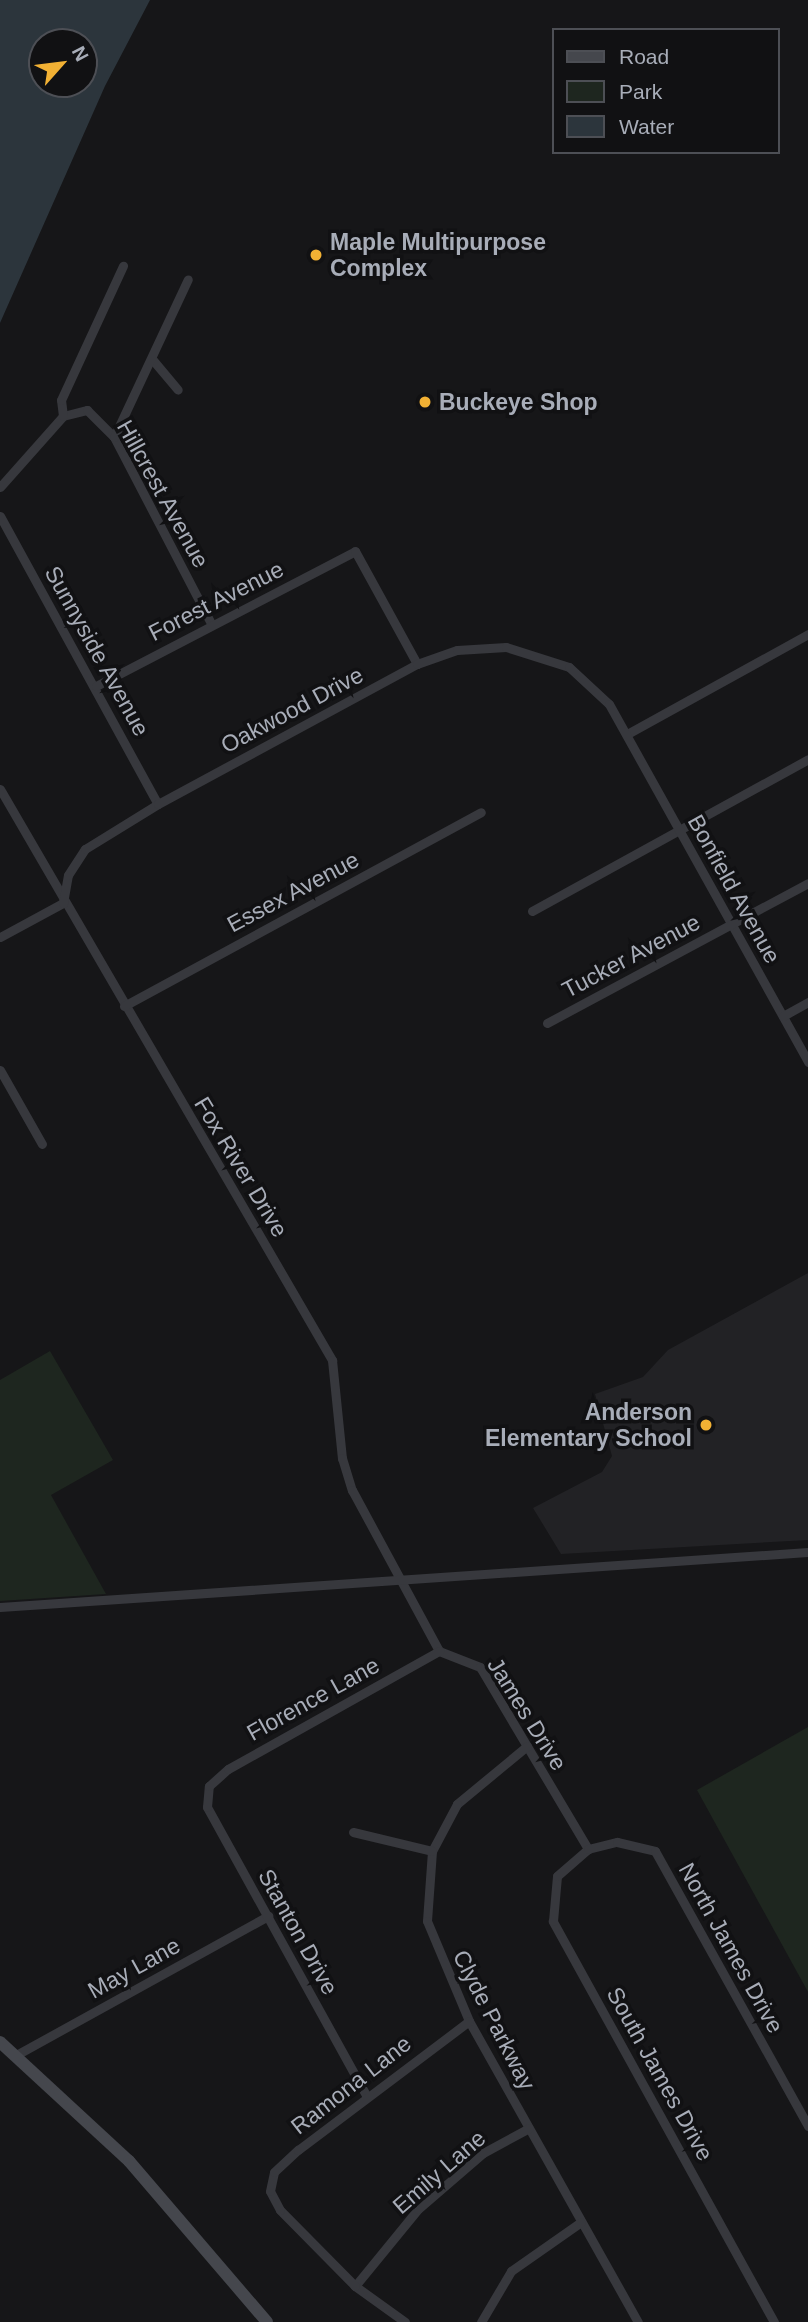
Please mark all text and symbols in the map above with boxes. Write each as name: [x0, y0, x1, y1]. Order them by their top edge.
north arrow: [28, 28, 98, 98]
legend: [552, 28, 780, 154]
text: N: [68, 43, 93, 65]
text: Road: [619, 45, 669, 68]
text: Park: [619, 80, 662, 103]
text: Water: [619, 115, 674, 138]
place label: Maple Multipurpose Complex: [330, 228, 546, 282]
marker: Maple Multipurpose Complex: [308, 247, 324, 263]
place label: Buckeye Shop: [439, 388, 597, 416]
marker: Buckeye Shop: [417, 394, 433, 410]
street label: Hillcrest Avenue: [111, 415, 215, 573]
street label: Forest Avenue: [143, 555, 289, 647]
street label: Sunnyside Avenue: [39, 561, 155, 741]
street label: Oakwood Drive: [216, 661, 368, 759]
street label: Bonfield Avenue: [681, 809, 787, 969]
street label: Essex Avenue: [222, 845, 364, 939]
street label: Tucker Avenue: [557, 908, 705, 1004]
street label: Fox River Drive: [188, 1092, 294, 1242]
place label: Anderson Elementary School: [485, 1398, 692, 1452]
marker: Anderson Elementary School: [698, 1417, 714, 1433]
street label: Florence Lane: [242, 1651, 384, 1747]
street label: James Drive: [481, 1652, 573, 1776]
street label: North James Drive: [673, 1858, 789, 2038]
street label: Stanton Drive: [252, 1864, 344, 2000]
street label: May Lane: [83, 1931, 185, 2005]
street label: Clyde Parkway: [447, 1945, 541, 2095]
street label: South James Drive: [601, 1982, 719, 2166]
street label: Ramona Lane: [286, 2030, 416, 2140]
street label: Emily Lane: [387, 2124, 491, 2220]

